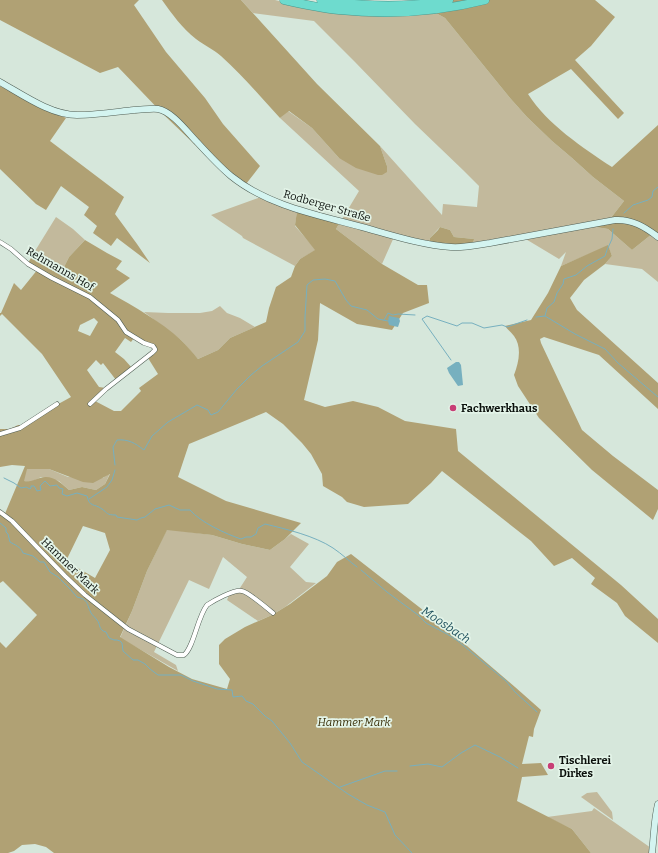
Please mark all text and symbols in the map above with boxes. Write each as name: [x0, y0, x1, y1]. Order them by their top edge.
street label: Rodberger Straße: [282, 187, 372, 225]
street label: Rehmanns Hof: [24, 244, 97, 294]
place label: Fachwerkhaus: [461, 402, 538, 415]
marker: Fachwerkhaus: [448, 403, 458, 413]
street label: Hammer Mark: [38, 535, 102, 597]
water label: Moosbach: [419, 604, 473, 646]
park label: Hammer Mark: [318, 716, 391, 729]
place label: Tischlerei Dirkes: [559, 754, 612, 780]
marker: Tischlerei Dirkes: [546, 761, 556, 771]

